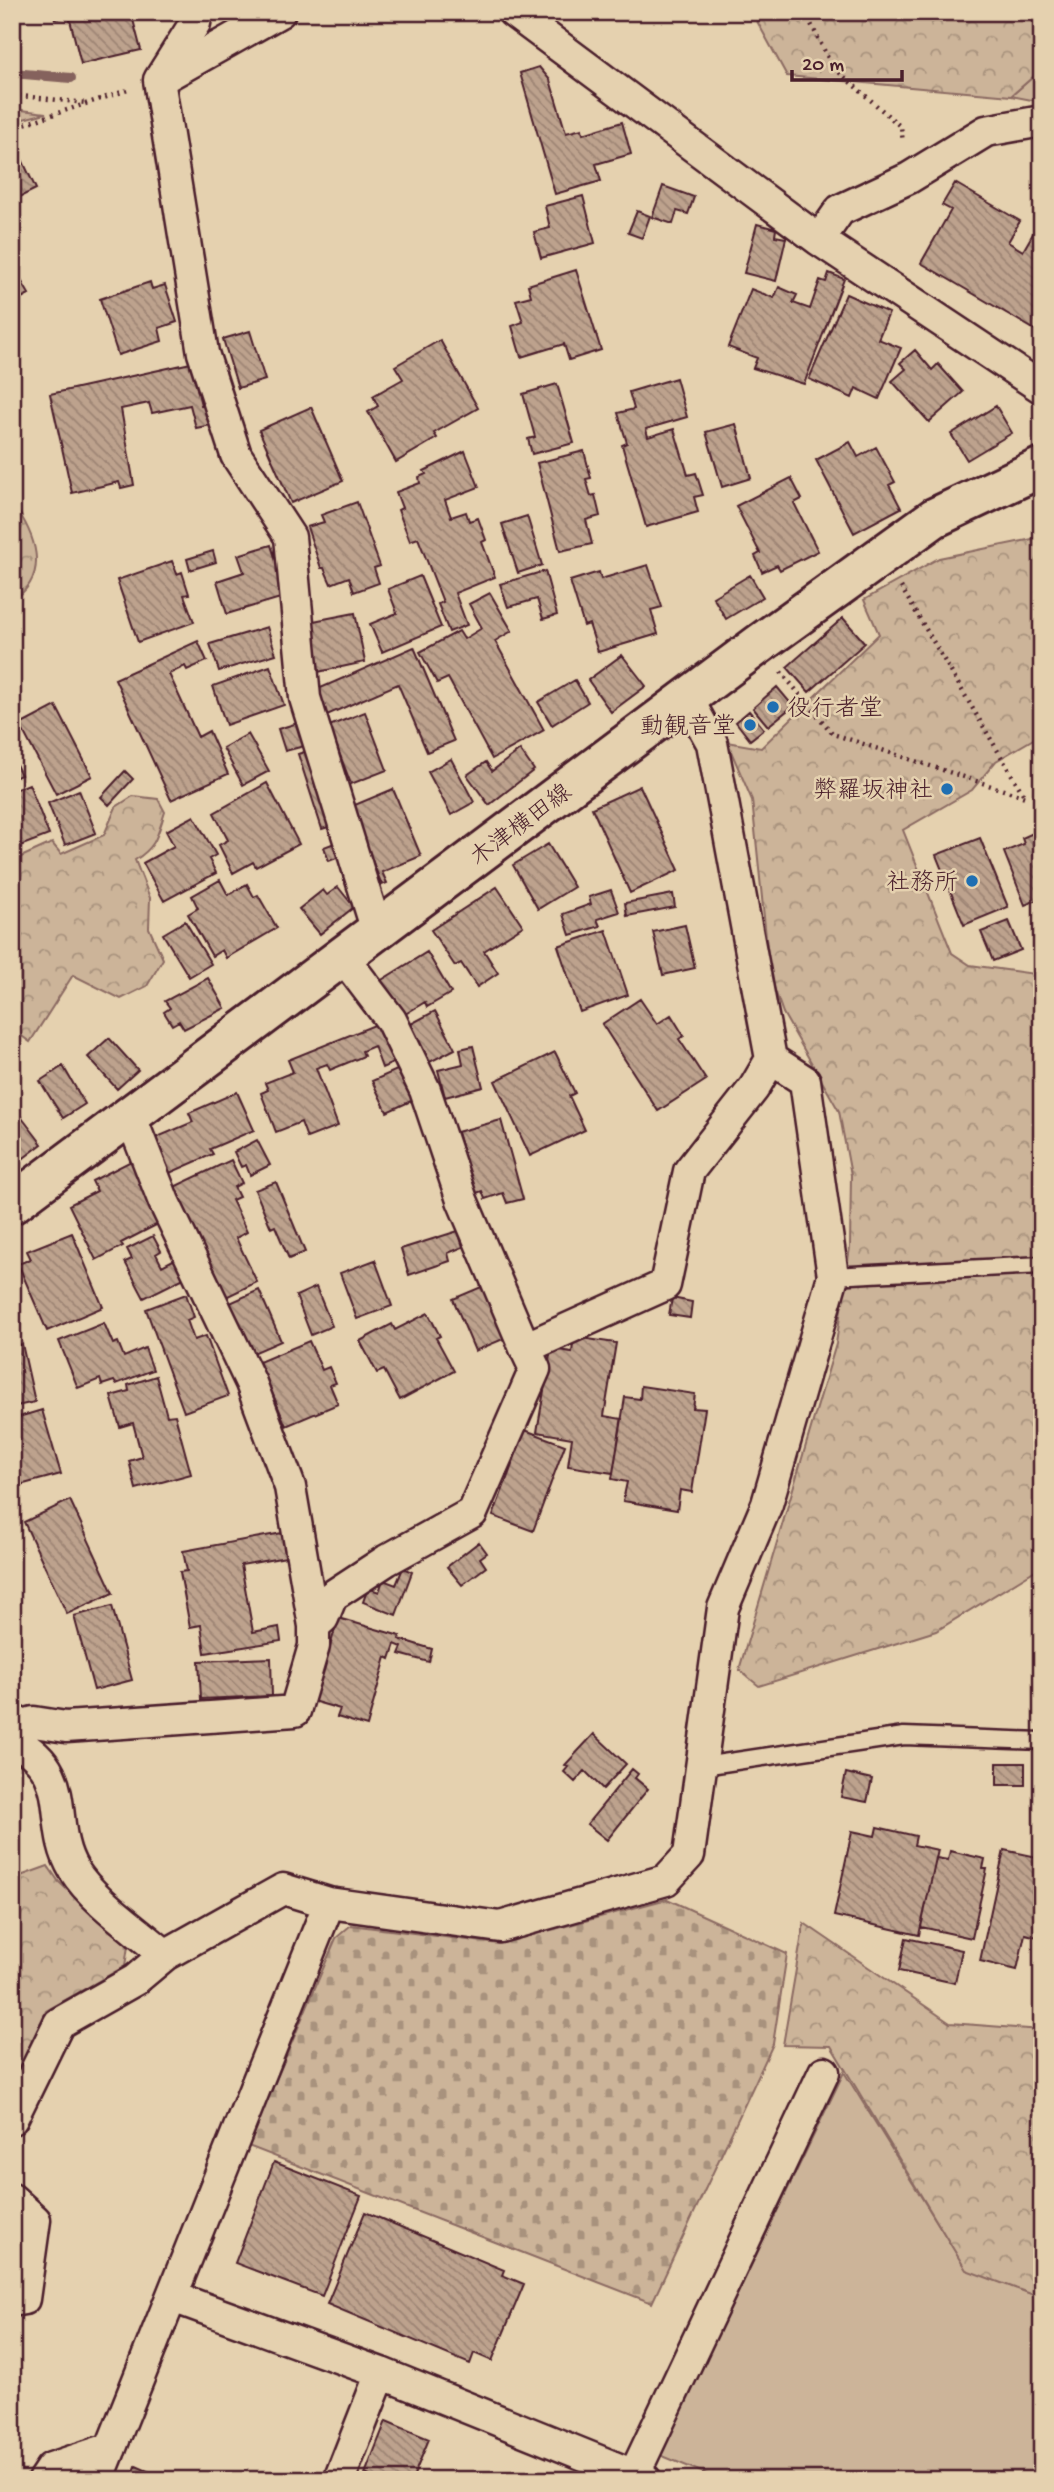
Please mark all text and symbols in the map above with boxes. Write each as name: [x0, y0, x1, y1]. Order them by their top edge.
scale bar: [792, 38, 902, 82]
text: 20 m: [802, 54, 844, 79]
place label: 役行者堂: [787, 695, 883, 725]
marker: 役行者堂: [765, 699, 781, 715]
place label: 動観音堂: [640, 713, 736, 743]
marker: 動観音堂: [742, 717, 758, 733]
place label: 弊羅坂神社: [813, 777, 933, 807]
street label: 木津横田線: [465, 778, 579, 874]
marker: 弊羅坂神社: [939, 781, 955, 797]
place label: 社務所: [886, 869, 958, 899]
marker: 社務所: [964, 873, 980, 889]

